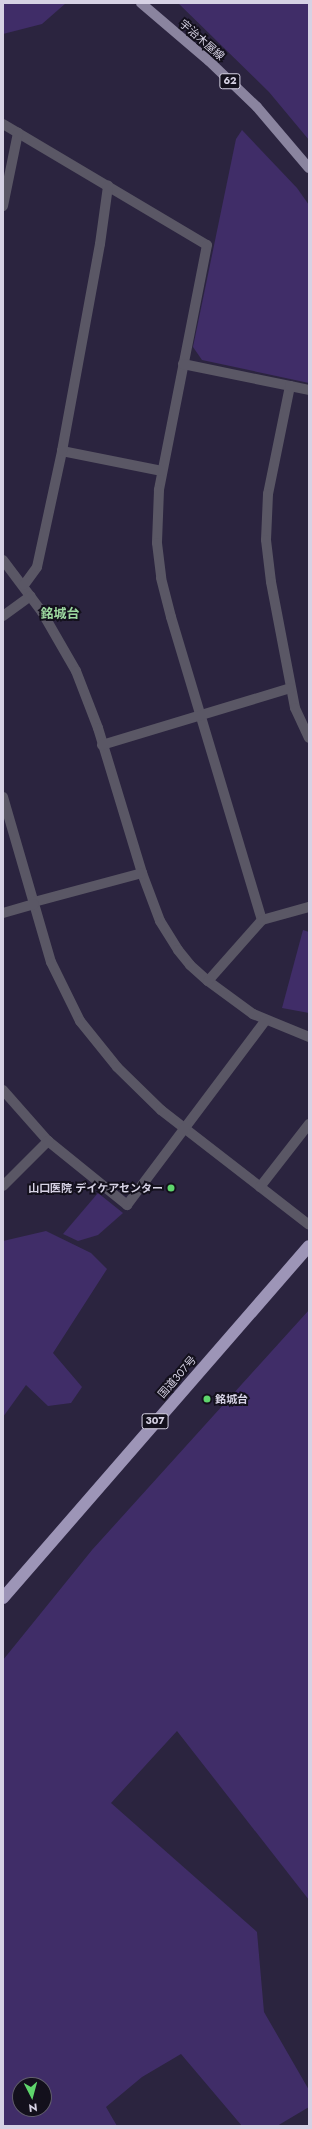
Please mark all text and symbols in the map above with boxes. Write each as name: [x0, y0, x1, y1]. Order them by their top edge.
street label: 宇治木屋線: [177, 17, 227, 63]
road number: 62: [219, 73, 241, 89]
district label: 銘城台: [41, 606, 79, 622]
place label: 山口医院 デイケアセンター: [28, 1181, 163, 1195]
marker: 山口医院 デイケアセンター: [166, 1183, 176, 1193]
street label: 国道307号: [155, 1353, 199, 1401]
place label: 銘城台: [215, 1392, 248, 1406]
marker: 銘城台: [202, 1394, 212, 1404]
road number: 307: [141, 1413, 169, 1429]
north arrow: [12, 2077, 52, 2117]
text: N: [28, 2100, 38, 2116]

